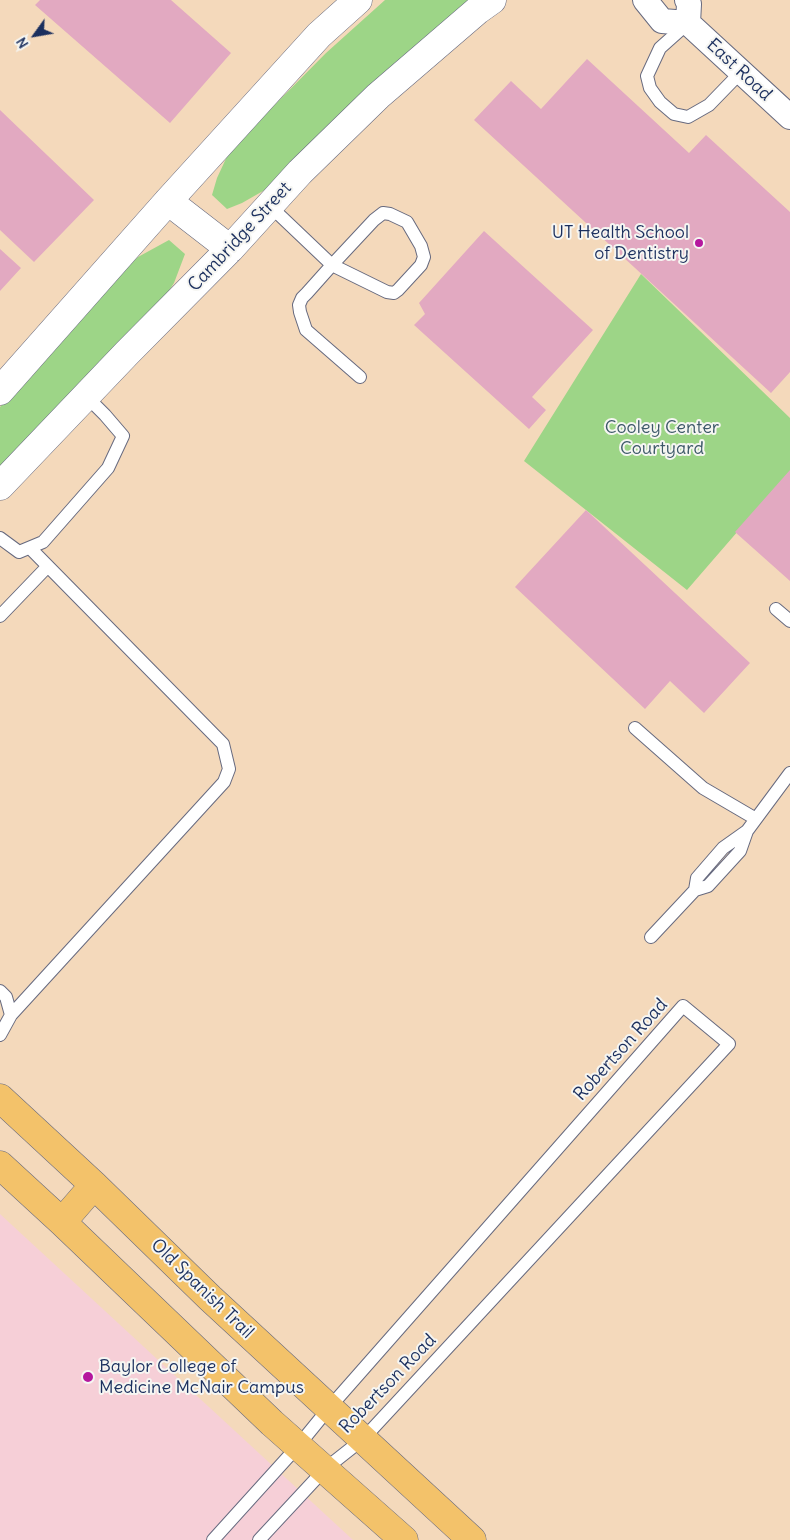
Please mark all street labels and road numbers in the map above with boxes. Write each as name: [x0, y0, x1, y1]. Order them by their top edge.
street label: East Road: [702, 34, 776, 106]
street label: Cambridge Street: [184, 178, 296, 296]
street label: Robertson Road: [570, 995, 672, 1105]
street label: Old Spanish Trail: [146, 1235, 258, 1343]
street label: Robertson Road: [335, 1330, 441, 1438]

